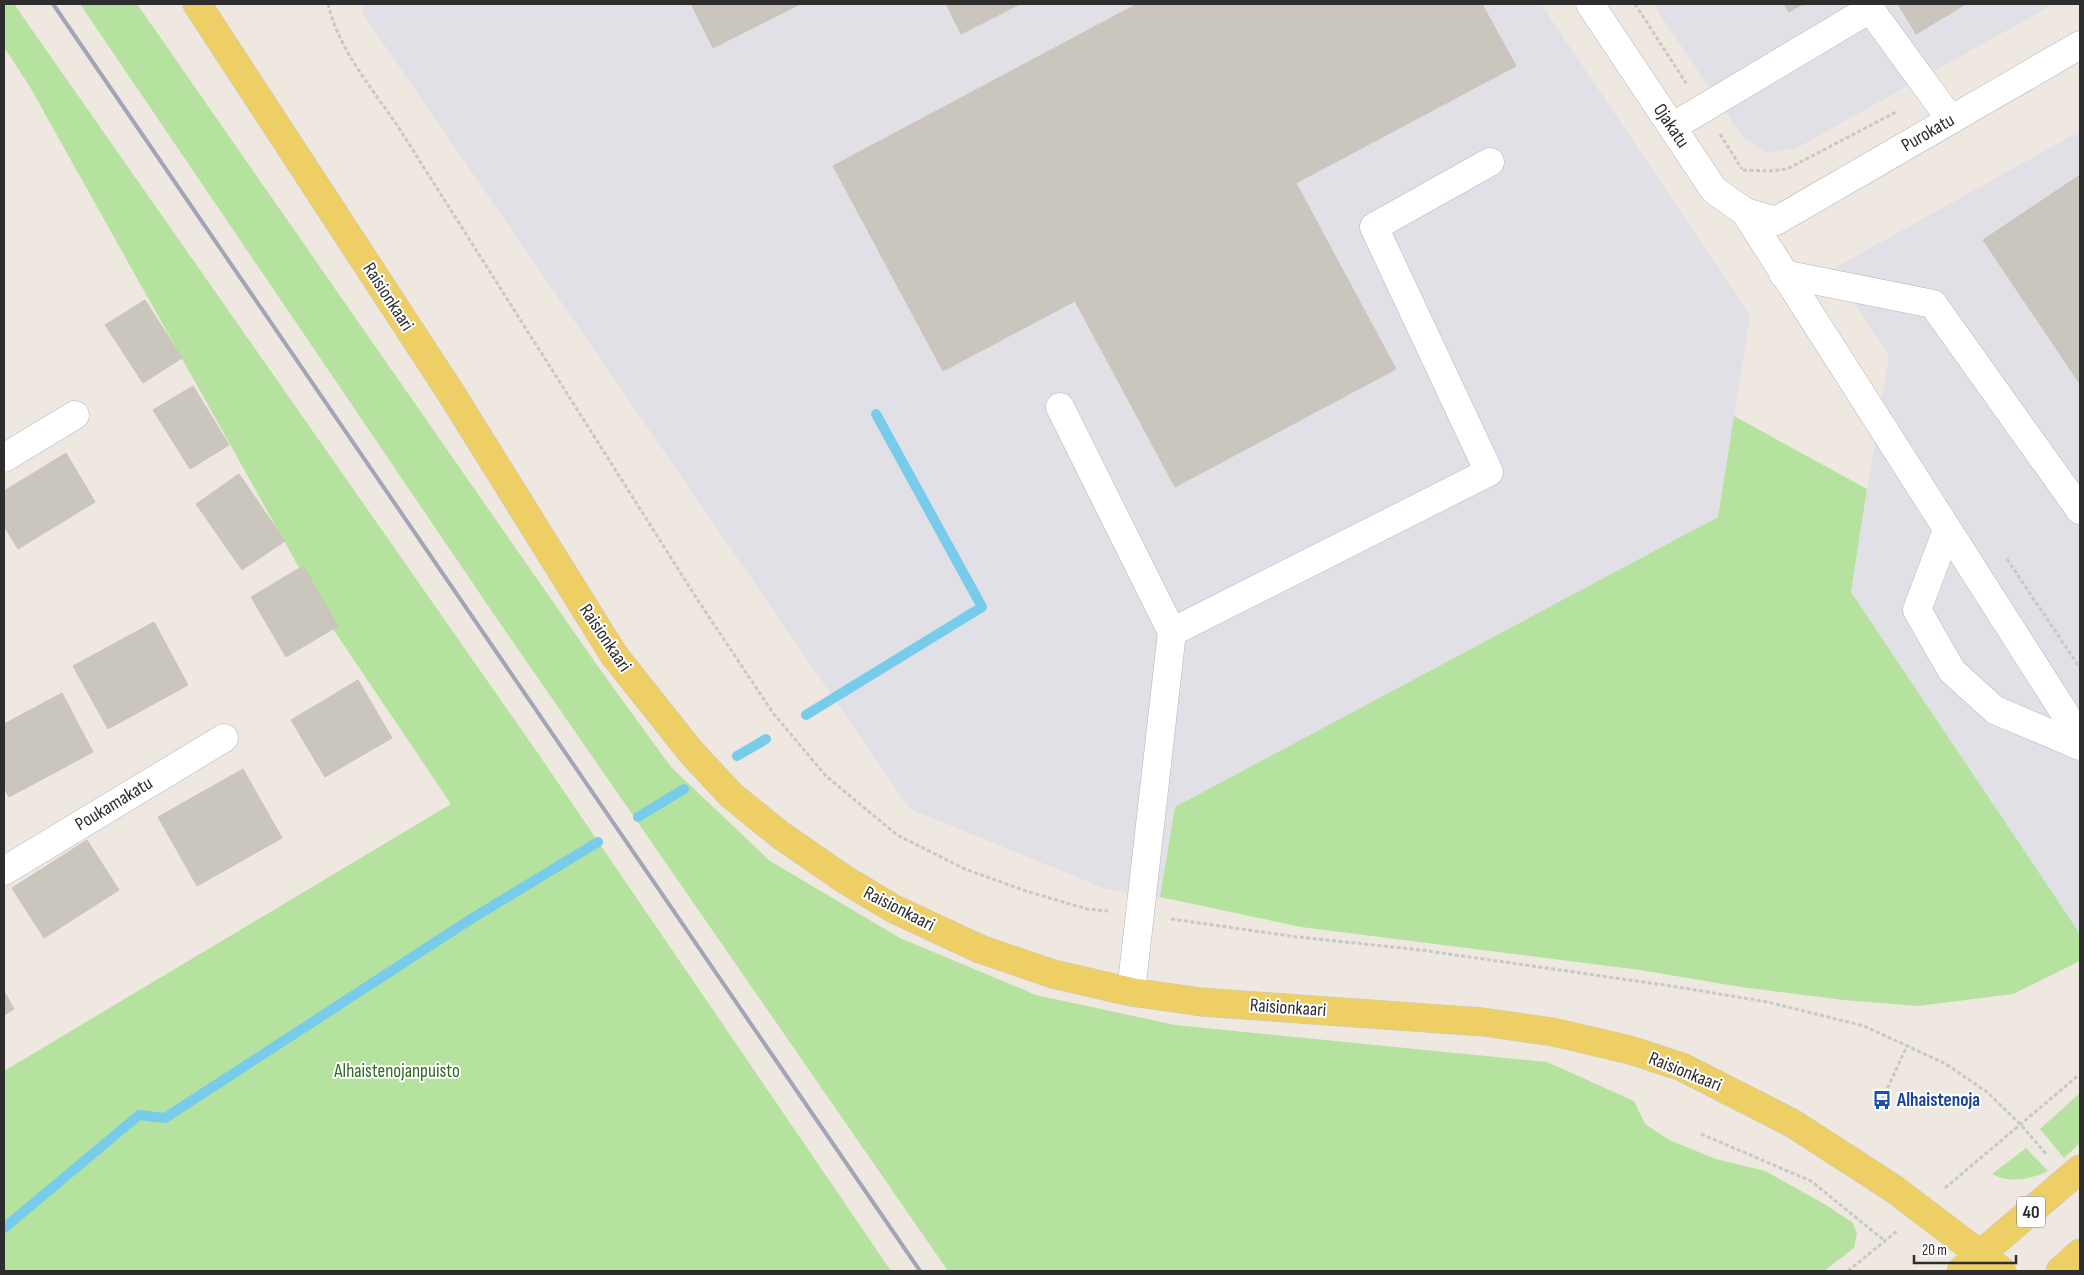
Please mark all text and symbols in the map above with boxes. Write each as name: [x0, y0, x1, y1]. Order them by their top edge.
street label: Ojakatu: [1648, 100, 1694, 152]
street label: Purokatu: [1897, 109, 1959, 157]
street label: Raisionkaari: [357, 259, 419, 335]
street label: Raisionkaari: [574, 600, 636, 676]
street label: Poukamakatu: [71, 772, 157, 836]
street label: Raisionkaari: [860, 881, 938, 937]
street label: Raisionkaari: [1249, 994, 1327, 1022]
street label: Raisionkaari: [1645, 1047, 1725, 1097]
park label: Alhaistenojanpuisto: [333, 1060, 460, 1083]
bus stop icon: Alhaistenoja: [1871, 1089, 1893, 1111]
place label: Alhaistenoja: [1896, 1089, 1980, 1112]
road number: 40: [2017, 1196, 2045, 1228]
scale bar: [1914, 1232, 2016, 1264]
text: 20 m: [1922, 1241, 1947, 1260]

